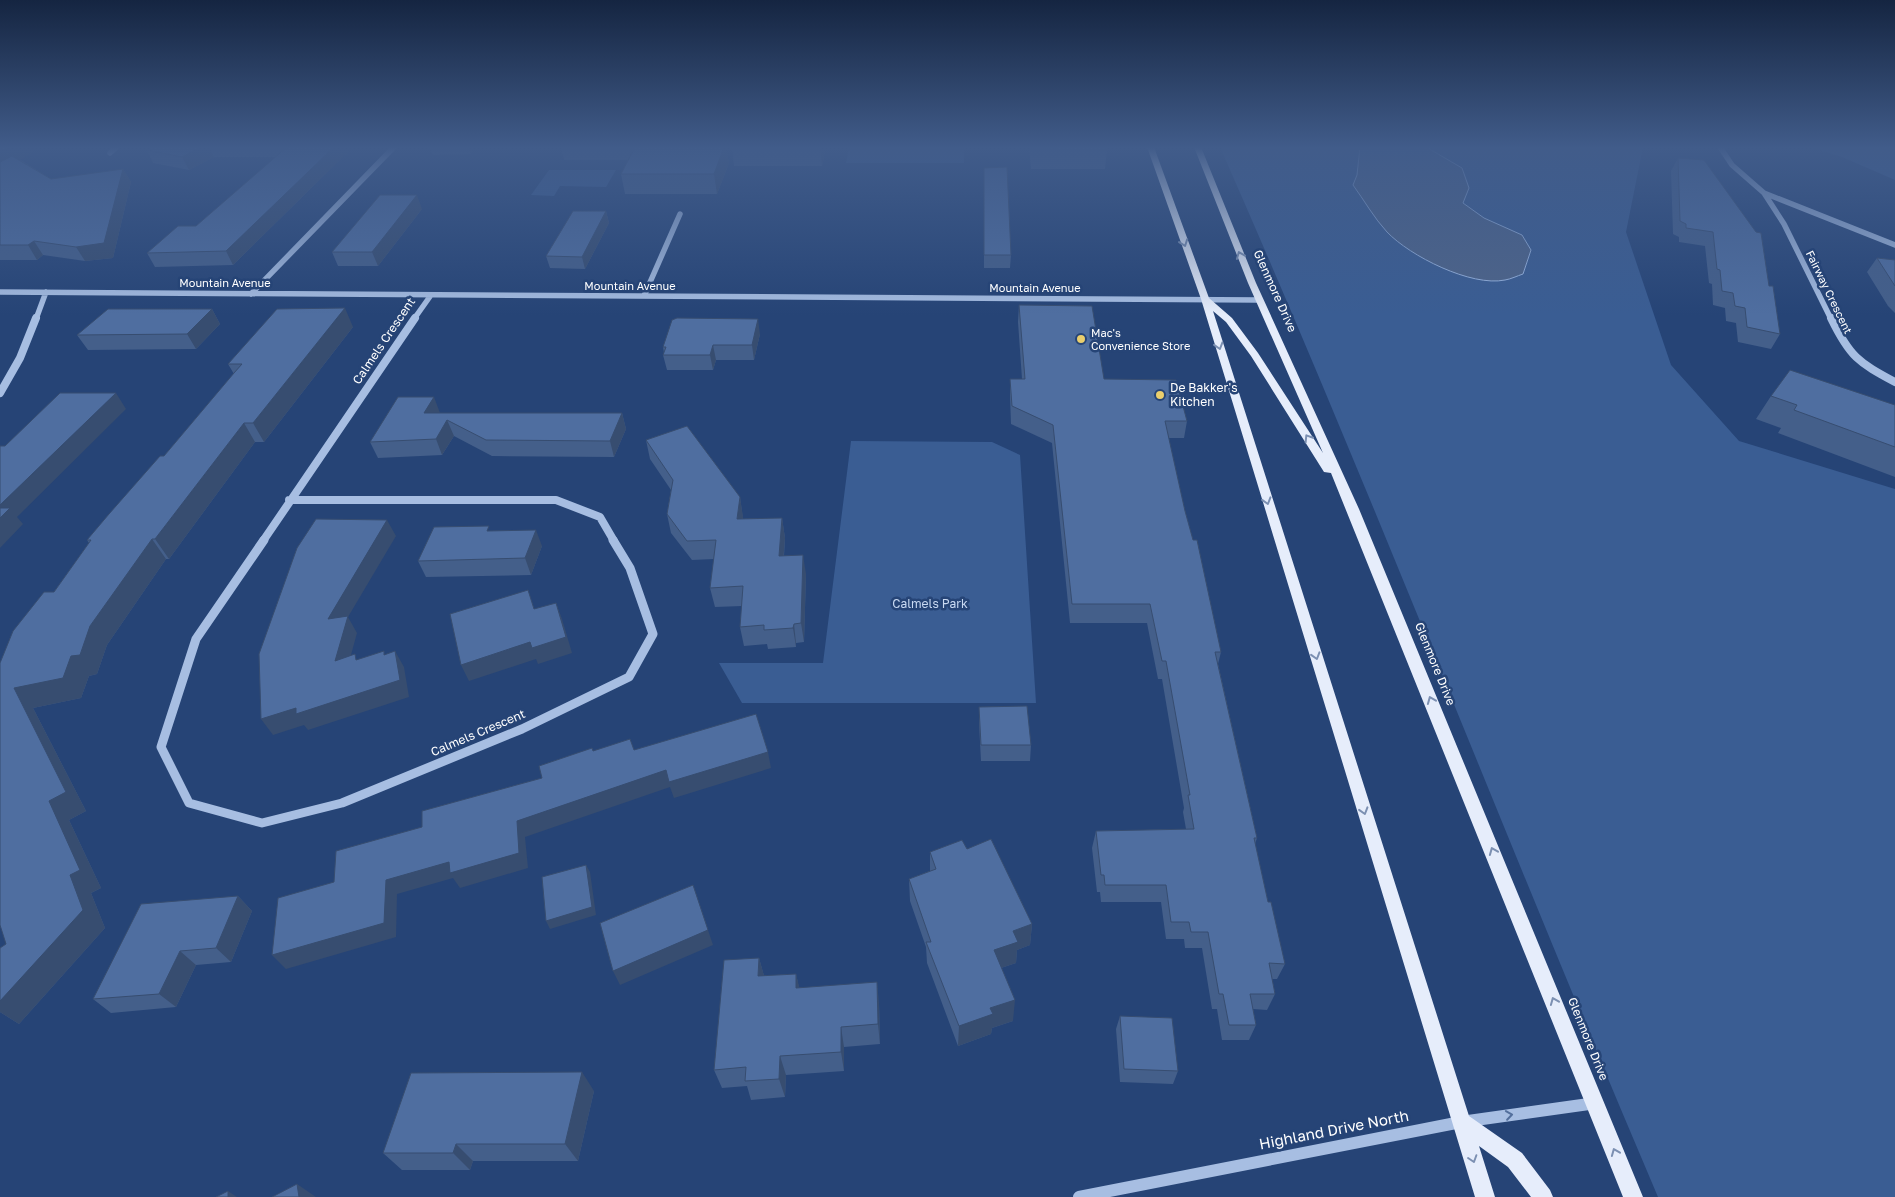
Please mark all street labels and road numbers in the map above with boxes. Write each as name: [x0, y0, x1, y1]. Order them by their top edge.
street label: Glenmore Drive: [1251, 247, 1300, 334]
street label: Fairway Crescent: [1804, 248, 1855, 335]
street label: Mountain Avenue: [179, 276, 271, 289]
street label: Mountain Avenue: [584, 279, 676, 292]
street label: Mountain Avenue: [989, 281, 1081, 294]
street label: Calmels Crescent: [349, 294, 418, 387]
street label: Glenmore Drive: [1412, 620, 1459, 708]
street label: Calmels Crescent: [428, 706, 527, 759]
street label: Glenmore Drive: [1565, 995, 1612, 1083]
street label: Highland Drive North: [1257, 1106, 1410, 1152]

